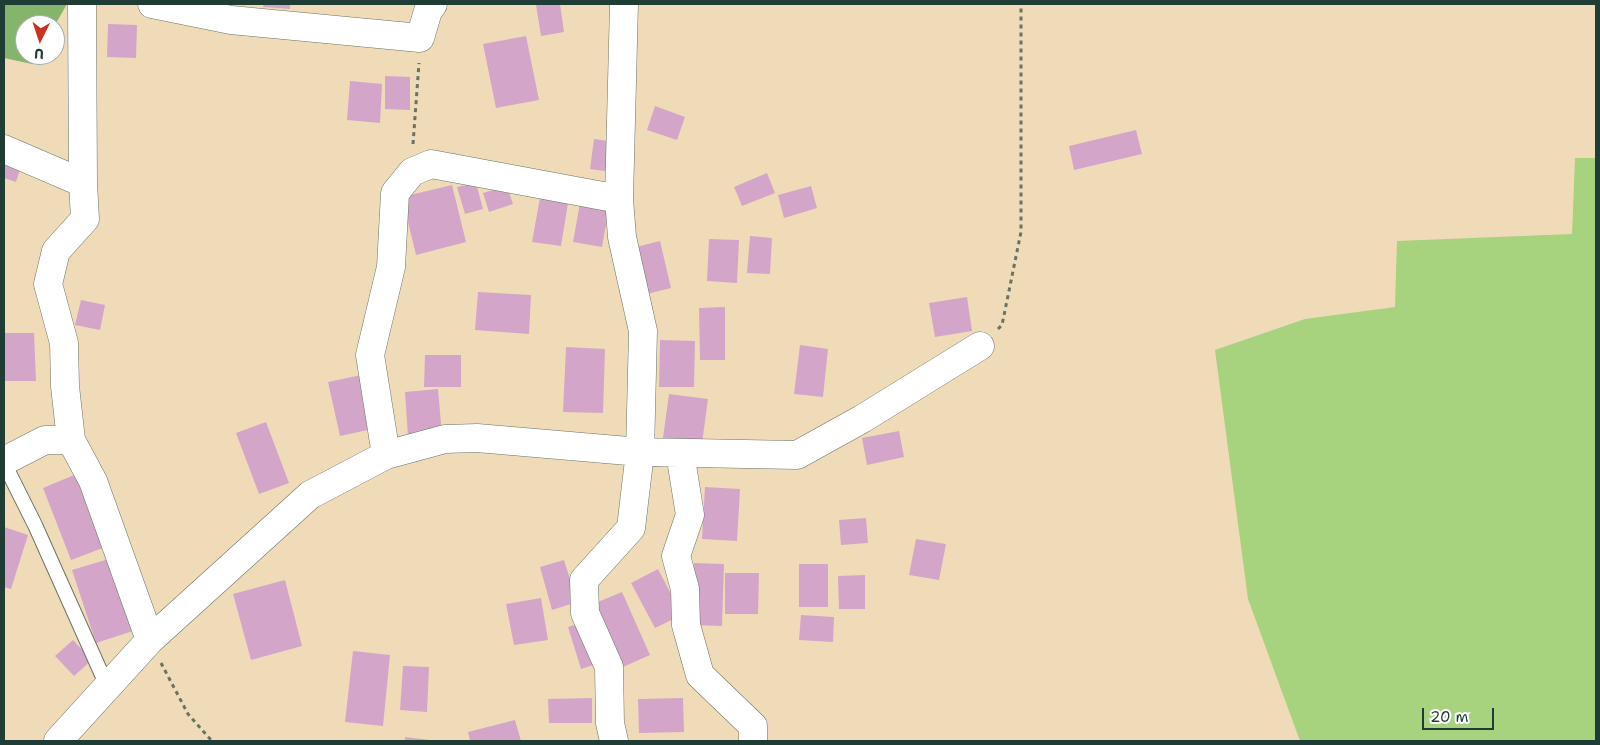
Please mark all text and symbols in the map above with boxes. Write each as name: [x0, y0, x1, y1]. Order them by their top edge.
north arrow: [15, 15, 65, 65]
text: U: [34, 45, 44, 63]
scale bar: [1425, 698, 1498, 730]
text: 20 m: [1430, 707, 1469, 727]

